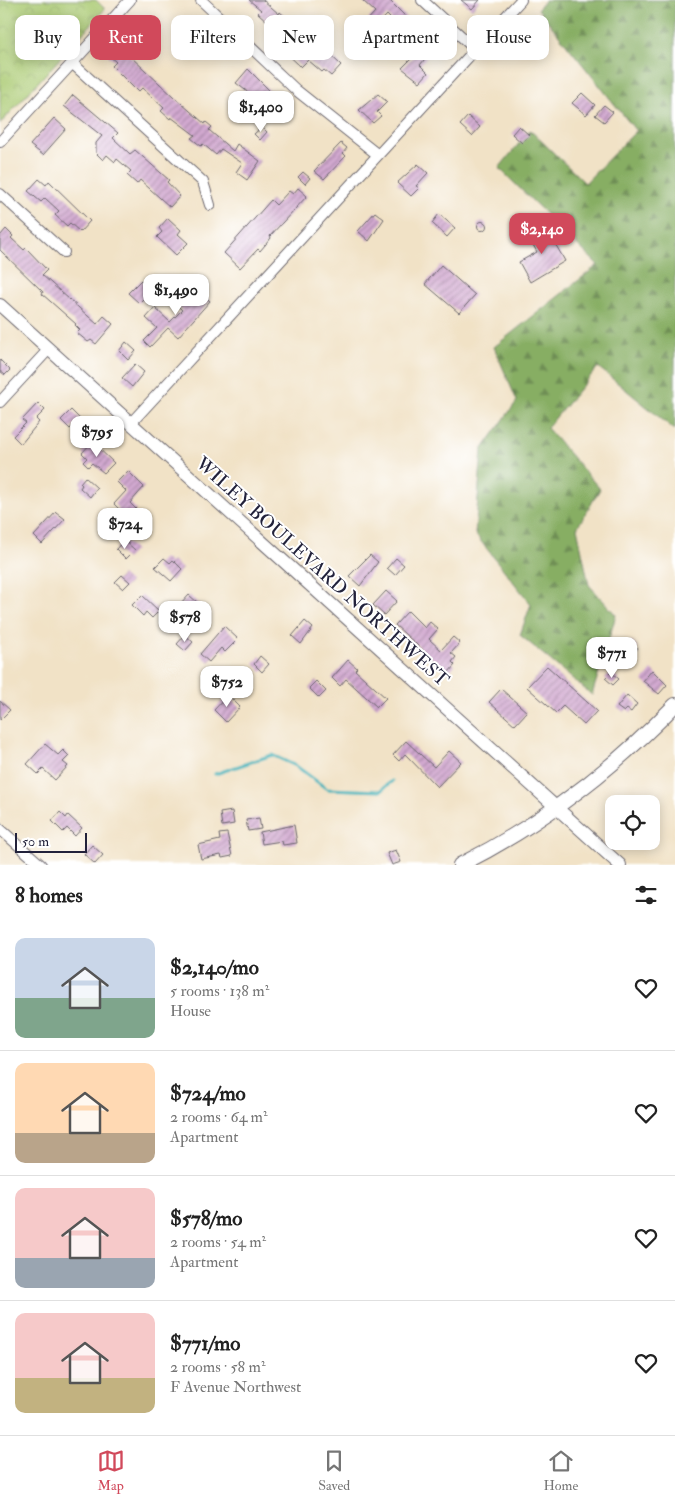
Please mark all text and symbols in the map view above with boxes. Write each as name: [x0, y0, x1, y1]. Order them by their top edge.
chip: Buy: [15, 15, 80, 60]
chip: Rent: [90, 15, 161, 60]
chip: Filters: [171, 15, 254, 60]
chip: New: [264, 15, 334, 60]
chip: Apartment: [344, 15, 457, 60]
chip: House: [467, 15, 549, 60]
pin: $1,400: [220, 90, 302, 133]
text: $1,400: [239, 97, 283, 117]
pin: $2,140: [501, 212, 583, 255]
text: $2,140: [520, 219, 564, 239]
pin: $1,490: [135, 274, 217, 316]
text: $1,490: [154, 280, 198, 300]
pin: $795: [67, 416, 127, 458]
text: $795: [81, 422, 113, 442]
street label: WILEY BOULEVARD NORTHWEST: [190, 451, 454, 692]
pin: $724: [95, 508, 155, 550]
text: $724: [108, 514, 142, 534]
pin: $578: [155, 600, 215, 643]
text: $578: [170, 607, 200, 627]
pin: $771: [582, 636, 642, 679]
text: $771: [597, 643, 627, 663]
pin: $752: [197, 666, 257, 708]
text: $752: [211, 672, 243, 692]
map controls: [605, 795, 660, 850]
button: locate: [605, 795, 660, 850]
scale bar: [15, 830, 88, 853]
text: 50 m: [22, 833, 49, 850]
icon: filters: [632, 881, 660, 909]
text: 8 homes: [15, 882, 83, 909]
text: $2,140/mo: [170, 954, 259, 981]
icon: home: [55, 958, 115, 1018]
icon: heart: [632, 974, 660, 1002]
text: 5 rooms · 138 m²: [170, 981, 269, 1001]
text: House: [170, 1001, 211, 1021]
text: $724/mo: [170, 1080, 246, 1107]
icon: home: [55, 1083, 115, 1143]
icon: heart: [632, 1099, 660, 1127]
text: 2 rooms · 64 m²: [170, 1107, 268, 1127]
text: Apartment: [170, 1127, 238, 1147]
text: $578/mo: [170, 1205, 242, 1232]
icon: home: [55, 1208, 115, 1268]
icon: heart: [632, 1224, 660, 1252]
text: 2 rooms · 54 m²: [170, 1232, 266, 1252]
text: Apartment: [170, 1252, 238, 1272]
text: $771/mo: [170, 1330, 240, 1357]
icon: home: [55, 1333, 115, 1393]
icon: heart: [632, 1349, 660, 1377]
text: 2 rooms · 58 m²: [170, 1357, 265, 1377]
text: F Avenue Northwest: [170, 1377, 301, 1397]
tab: Map: [97, 1447, 125, 1494]
tab: Saved: [318, 1447, 350, 1494]
tab: Home: [544, 1447, 578, 1494]

